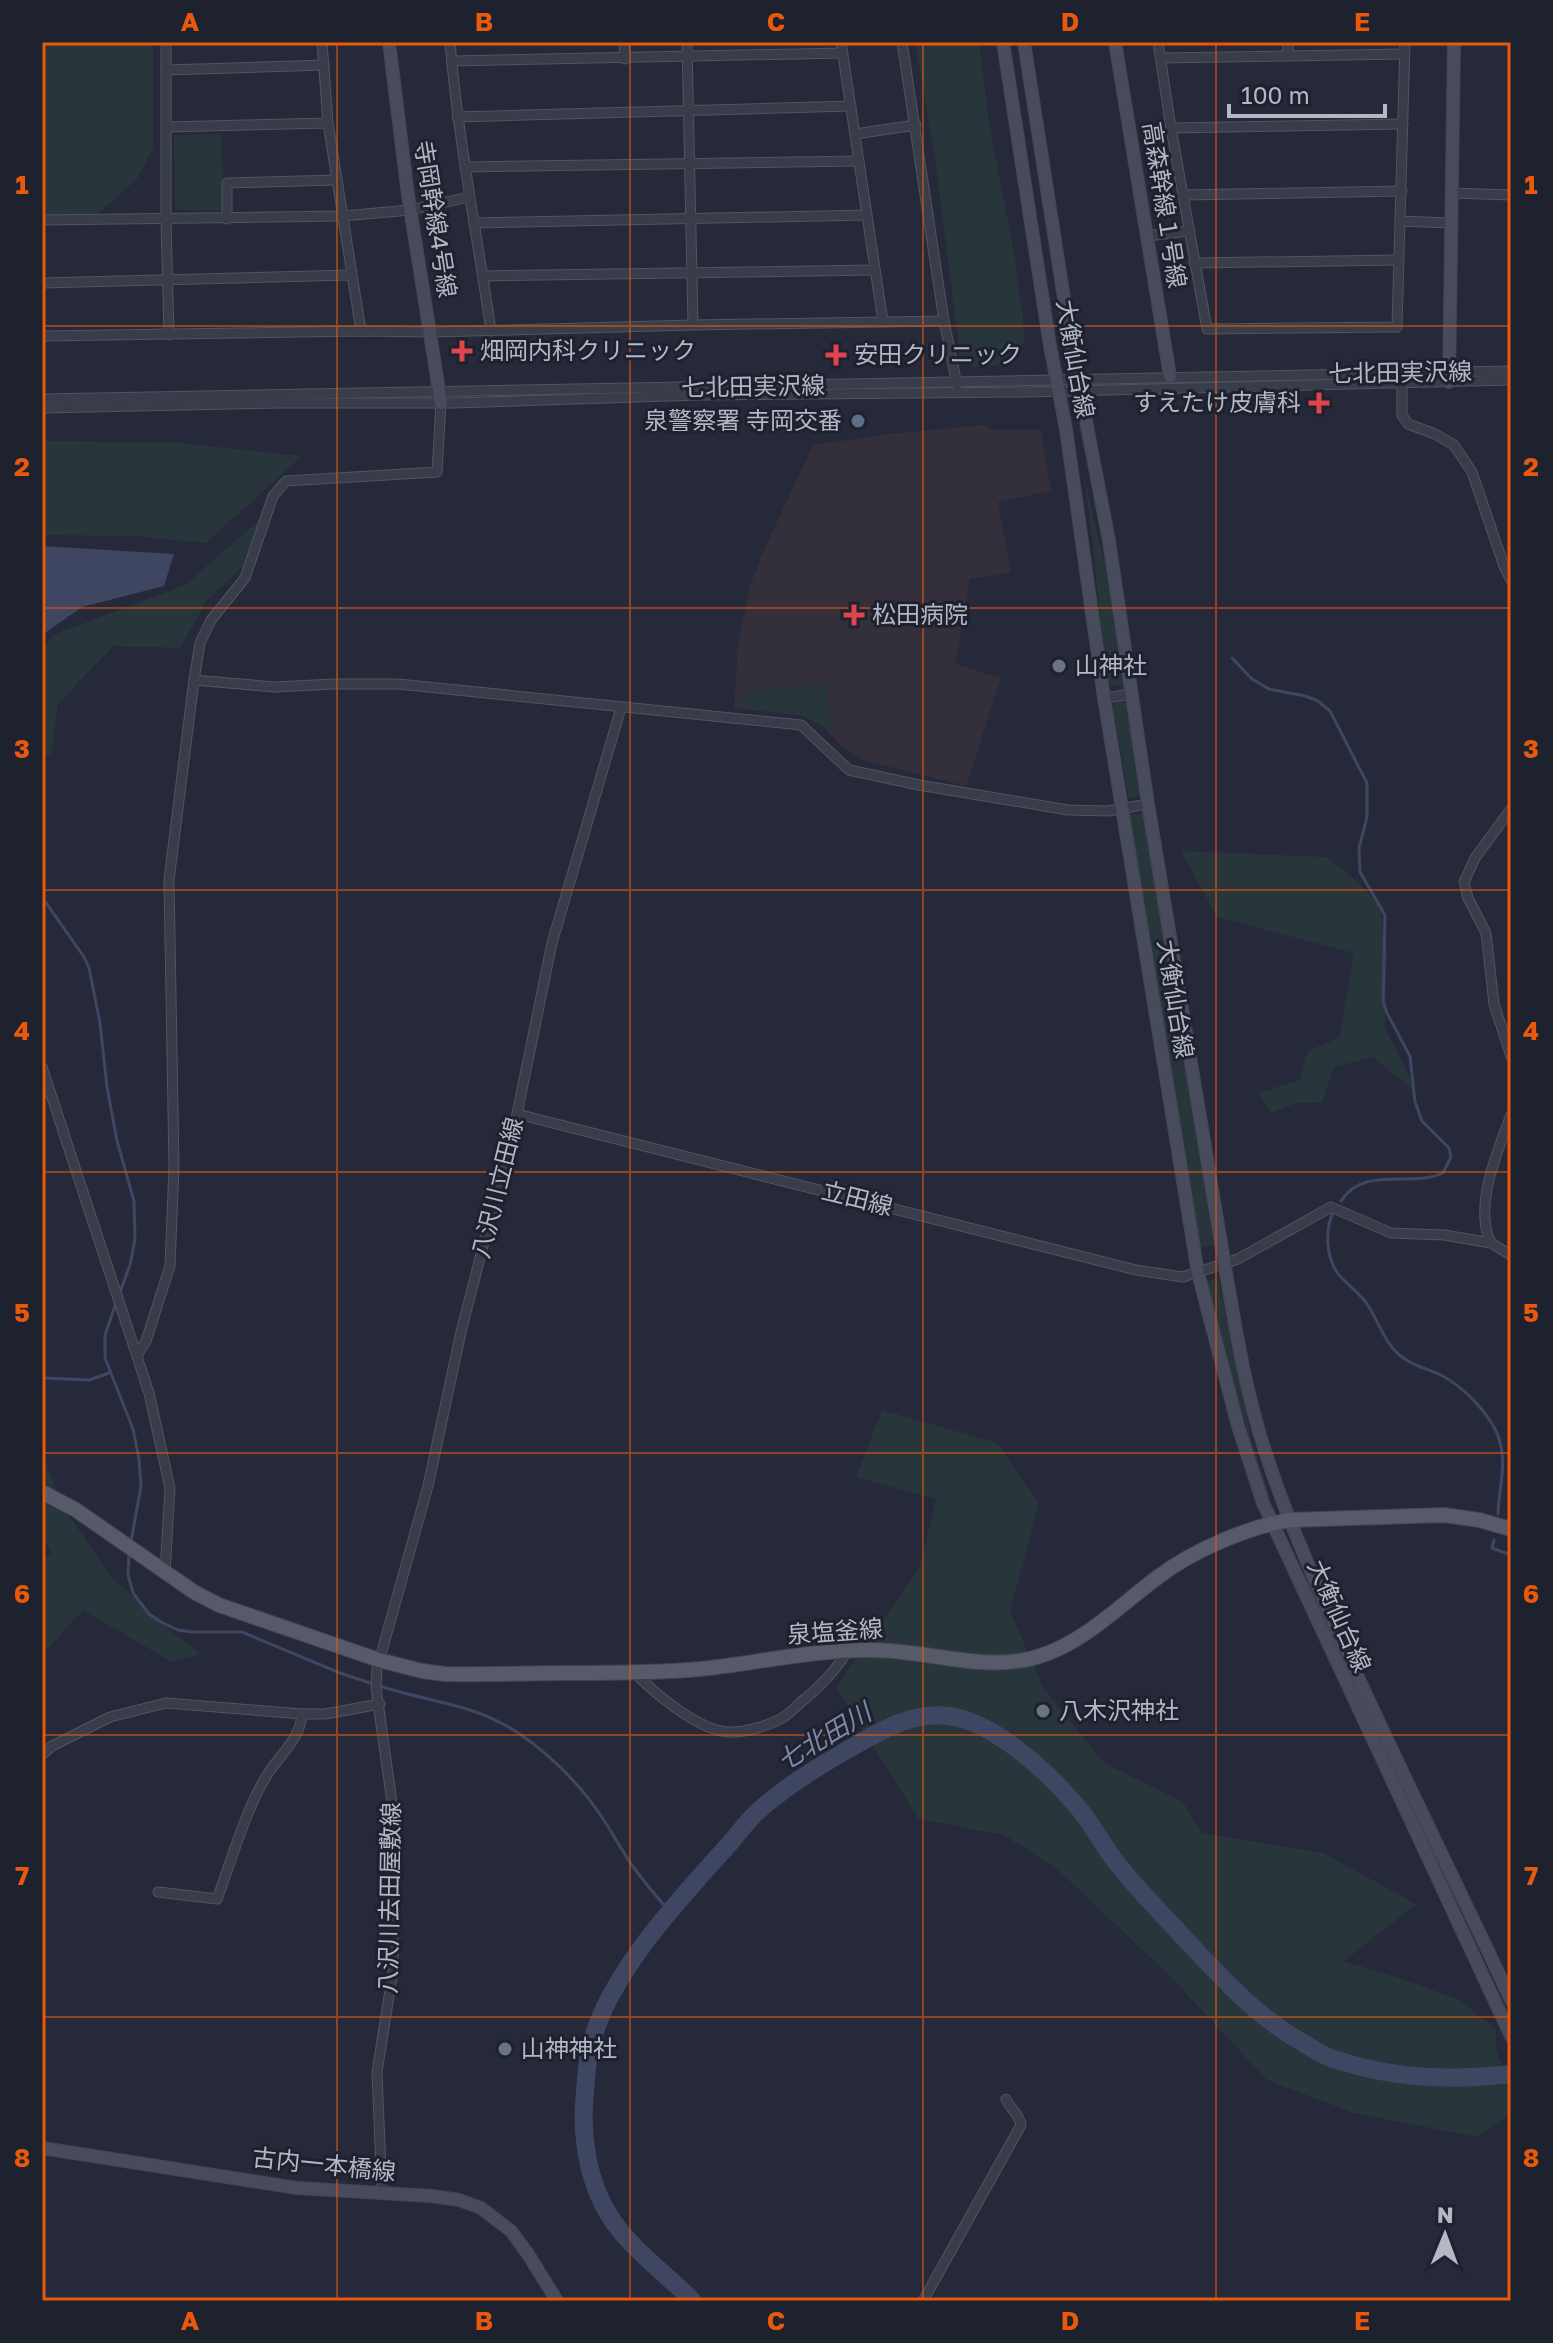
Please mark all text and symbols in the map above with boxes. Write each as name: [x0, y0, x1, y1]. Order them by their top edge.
text: A: [181, 6, 200, 37]
text: B: [475, 6, 493, 37]
text: C: [767, 6, 785, 37]
text: D: [1061, 6, 1079, 37]
text: E: [1354, 6, 1370, 37]
scale bar: [1229, 68, 1385, 118]
text: 100 m: [1241, 80, 1310, 109]
street label: 高森幹線１号線: [1138, 120, 1193, 290]
street label: 寺岡幹線4号線: [410, 138, 463, 299]
text: 1: [15, 169, 29, 200]
text: 1: [1524, 169, 1538, 200]
street label: 大衡仙台線: [1052, 297, 1101, 420]
place label: 畑岡内科クリニック: [480, 335, 696, 364]
place label: 安田クリニック: [854, 339, 1022, 368]
marker: 畑岡内科クリニック: [451, 340, 473, 362]
marker: 安田クリニック: [825, 344, 847, 366]
street label: 七北田実沢線: [1328, 356, 1472, 387]
street label: 七北田実沢線: [681, 370, 825, 401]
place label: すえたけ皮膚科: [1133, 387, 1301, 416]
marker: すえたけ皮膚科: [1308, 392, 1330, 414]
place label: 泉警察署 寺岡交番: [644, 405, 842, 434]
marker: 泉警察署 寺岡交番: [849, 412, 867, 430]
text: 2: [14, 451, 30, 482]
text: 2: [1523, 451, 1539, 482]
place label: 松田病院: [872, 599, 968, 628]
marker: 松田病院: [843, 604, 865, 626]
place label: 山神社: [1075, 650, 1147, 679]
marker: 山神社: [1050, 657, 1068, 675]
text: 3: [14, 733, 30, 764]
text: 3: [1523, 733, 1539, 764]
street label: 大衡仙台線: [1153, 937, 1200, 1060]
text: 4: [14, 1015, 30, 1046]
text: 4: [1523, 1015, 1539, 1046]
street label: 八沢川立田線: [465, 1114, 528, 1261]
street label: 立田線: [819, 1175, 896, 1220]
text: 5: [14, 1297, 30, 1328]
text: 5: [1523, 1297, 1539, 1328]
street label: 大衡仙台線: [1303, 1555, 1378, 1676]
text: 6: [14, 1578, 30, 1609]
text: 6: [1523, 1578, 1539, 1609]
street label: 泉塩釜線: [786, 1613, 884, 1648]
water label: 七北田川: [771, 1695, 879, 1777]
place label: 八木沢神社: [1059, 1695, 1179, 1724]
marker: 八木沢神社: [1034, 1702, 1052, 1720]
street label: 八沢川去田屋敷線: [372, 1802, 405, 1994]
text: 7: [15, 1860, 29, 1891]
text: 7: [1524, 1860, 1538, 1891]
place label: 山神神社: [521, 2033, 617, 2062]
marker: 山神神社: [496, 2040, 514, 2058]
text: 8: [14, 2142, 30, 2173]
street label: 古内一本橋線: [251, 2142, 397, 2185]
text: 8: [1523, 2142, 1539, 2173]
north arrow: [1405, 2195, 1485, 2275]
text: N: [1437, 2201, 1454, 2228]
text: A: [181, 2305, 200, 2336]
text: B: [475, 2305, 493, 2336]
text: C: [767, 2305, 785, 2336]
text: D: [1061, 2305, 1079, 2336]
text: E: [1354, 2305, 1370, 2336]

